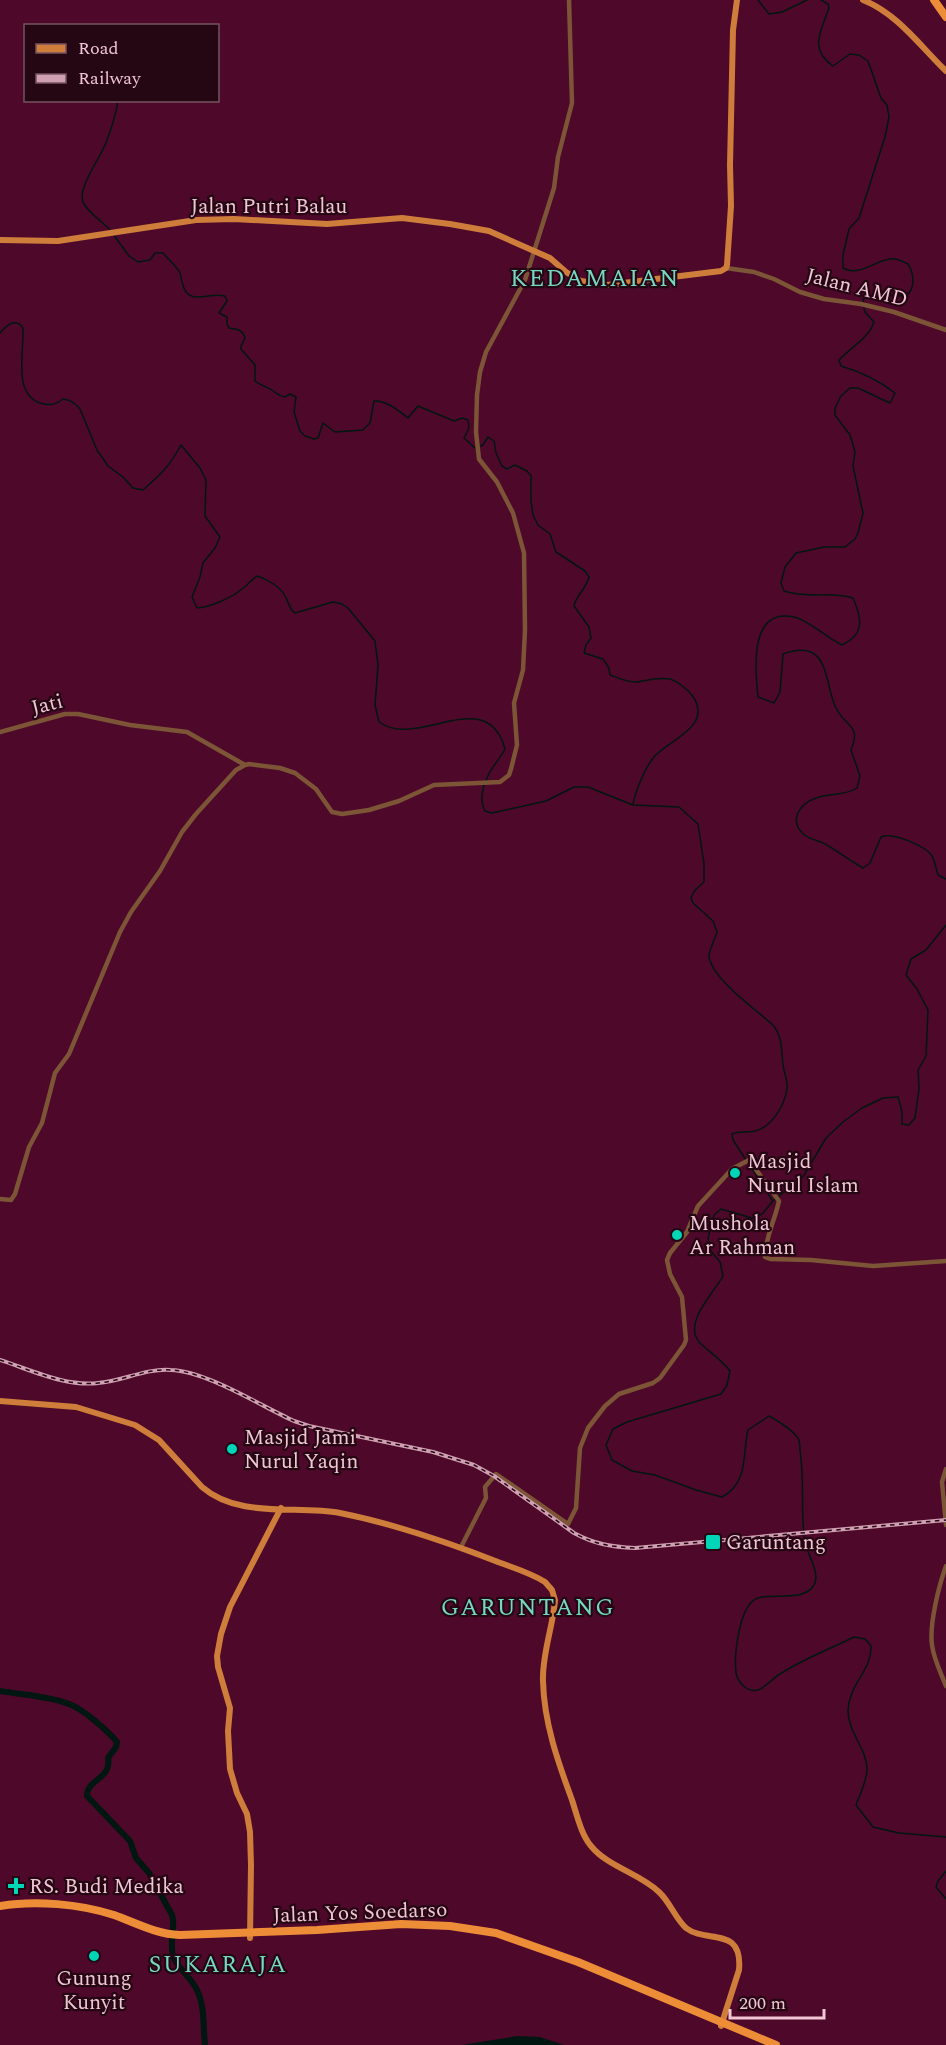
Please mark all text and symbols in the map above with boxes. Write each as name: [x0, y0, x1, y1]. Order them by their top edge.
legend: [24, 24, 219, 102]
text: Road: [78, 35, 119, 62]
text: Railway: [78, 65, 142, 92]
street label: Jalan Putri Balau: [191, 191, 348, 223]
street label: Jalan AMD: [803, 260, 911, 316]
district label: KEDAMAIAN: [510, 261, 680, 297]
street label: Jati: [28, 686, 67, 724]
place label: Masjid Nurul Islam: [747, 1146, 859, 1202]
marker: Masjid Nurul Islam: [728, 1166, 742, 1180]
place label: Mushola Ar Rahman: [689, 1208, 795, 1264]
marker: Mushola Ar Rahman: [670, 1228, 684, 1242]
place label: Masjid Jami Nurul Yaqin: [244, 1422, 359, 1478]
marker: Masjid Jami Nurul Yaqin: [225, 1442, 239, 1456]
place label: Garuntang: [726, 1527, 826, 1559]
marker: Garuntang: [704, 1533, 722, 1551]
district label: GARUNTANG: [441, 1590, 615, 1626]
place label: RS. Budi Medika: [29, 1871, 185, 1903]
marker: RS. Budi Medika: [7, 1877, 25, 1895]
street label: Jalan Yos Soedarso: [272, 1894, 448, 1932]
district label: SUKARAJA: [149, 1947, 287, 1983]
marker: Gunung Kunyit: [87, 1949, 101, 1963]
place label: Gunung Kunyit: [56, 1963, 132, 2019]
scale bar: [730, 1982, 824, 2020]
text: 200 m: [739, 1990, 786, 2017]

